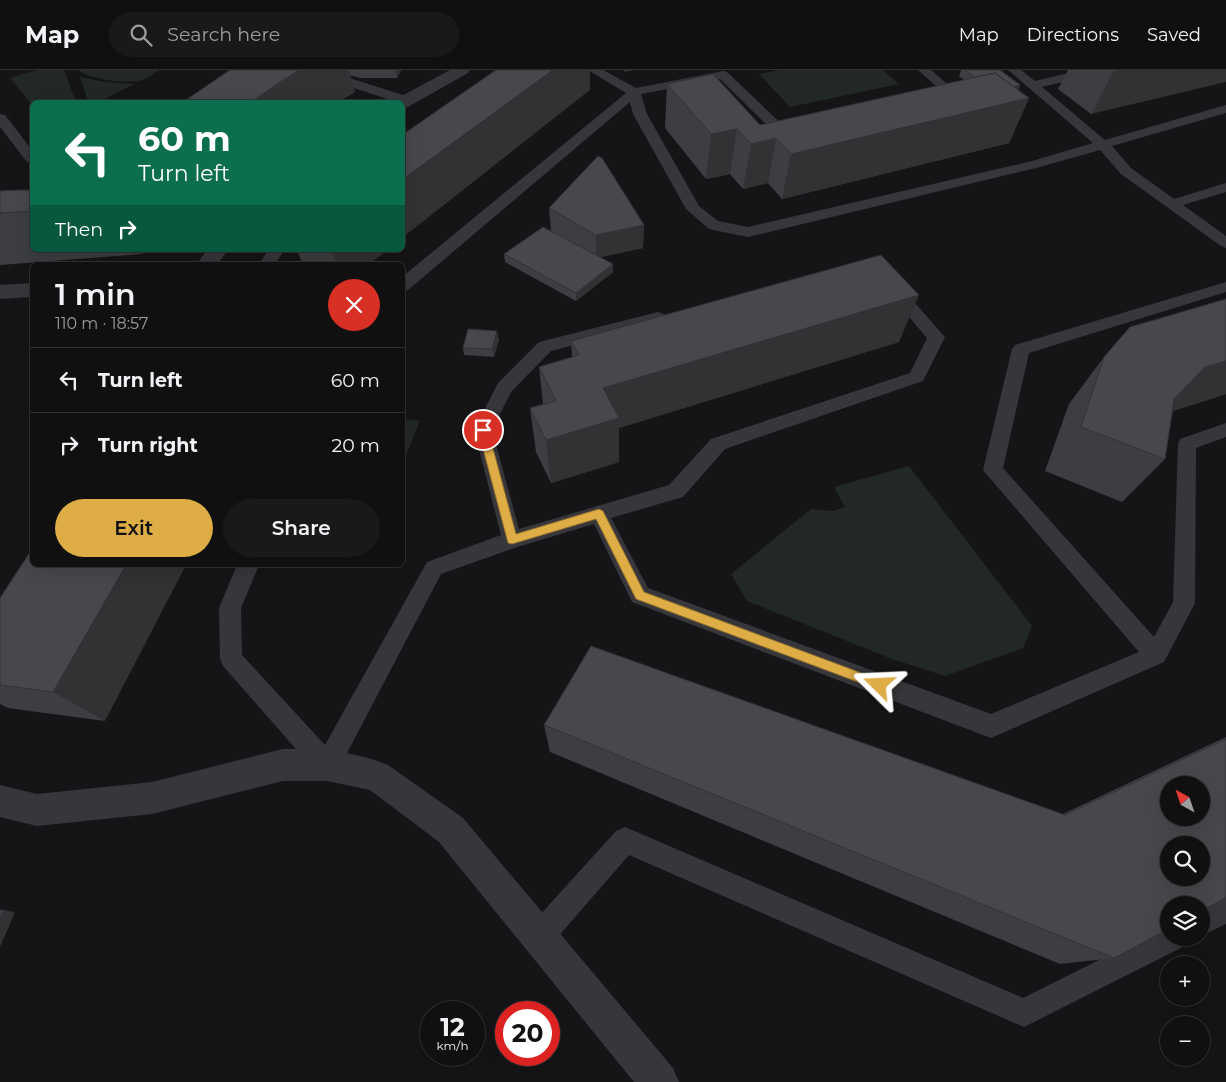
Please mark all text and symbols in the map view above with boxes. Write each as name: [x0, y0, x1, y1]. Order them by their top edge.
search box: [109, 12, 459, 57]
text: Map: [25, 20, 79, 49]
icon: search: [127, 21, 155, 49]
text: Search here: [167, 23, 280, 46]
text: Map: [959, 24, 999, 46]
text: Directions: [1027, 24, 1119, 46]
text: Saved: [1147, 24, 1201, 46]
text: 60 m: [138, 117, 231, 160]
icon: left: [55, 120, 120, 185]
text: Turn left: [138, 160, 230, 187]
icon: right: [113, 215, 141, 243]
text: Then: [55, 218, 103, 241]
text: 1 min: [55, 276, 136, 313]
button: close: [328, 279, 380, 331]
text: 110 m · 18:57: [55, 314, 148, 333]
icon: left: [55, 366, 83, 394]
text: Turn left: [98, 369, 183, 392]
text: 60 m: [331, 369, 380, 392]
pin: [462, 409, 504, 451]
icon: arrive: [469, 416, 497, 444]
icon: right: [55, 431, 83, 459]
text: Turn right: [98, 434, 198, 457]
text: 20 m: [332, 434, 380, 457]
button: Exit: [55, 499, 213, 557]
button: Share: [223, 499, 380, 557]
position arrow: [852, 658, 904, 710]
north arrow: [1160, 776, 1210, 826]
map controls: [1160, 776, 1210, 1066]
button: search: [1160, 836, 1210, 886]
button: layers: [1160, 896, 1210, 946]
button: +: [1160, 956, 1210, 1006]
speed limit sign: 20: [495, 1001, 560, 1066]
text: 12: [440, 1012, 465, 1042]
button: −: [1160, 1016, 1210, 1066]
text: km/h: [436, 1038, 469, 1053]

